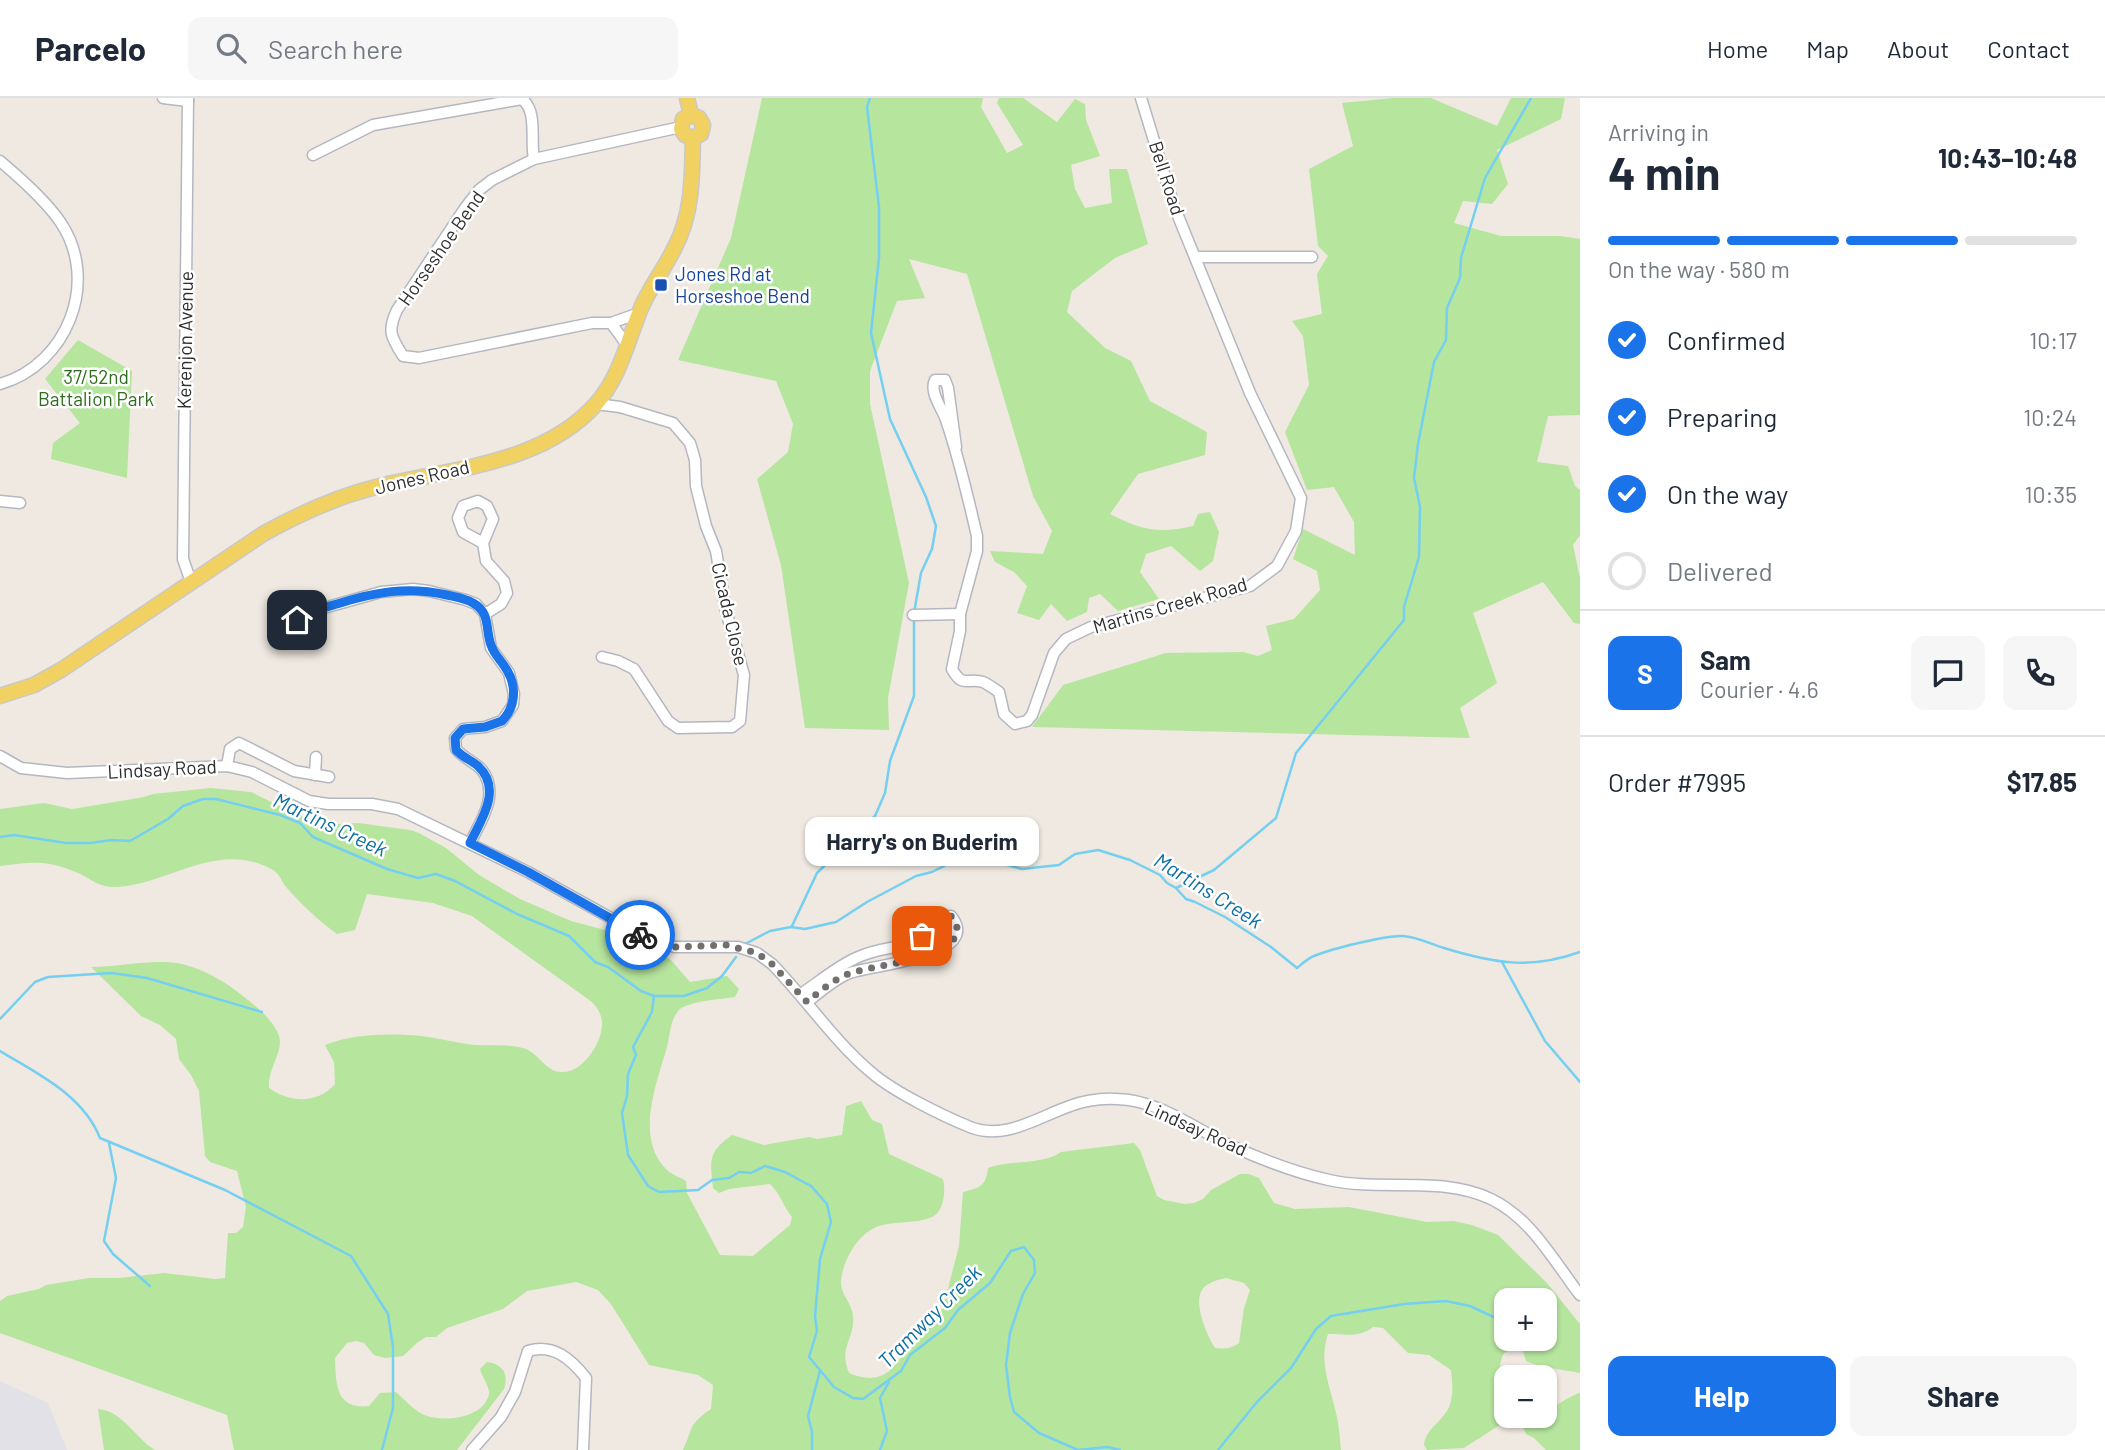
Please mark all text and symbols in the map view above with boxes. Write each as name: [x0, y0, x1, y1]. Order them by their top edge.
search box: [188, 17, 678, 80]
text: Parcelo: [35, 28, 146, 68]
icon: search: [212, 29, 250, 67]
text: Search here: [268, 33, 403, 64]
text: Home: [1707, 34, 1768, 63]
text: Map: [1806, 34, 1849, 63]
text: About: [1887, 34, 1949, 63]
text: Contact: [1987, 34, 2070, 63]
text: Arriving in: [1608, 118, 1709, 146]
street label: Bell Road: [1145, 138, 1190, 218]
text: 10:43–10:48: [1938, 142, 2077, 173]
text: 4 min: [1608, 144, 1720, 199]
street label: Horseshoe Bend: [393, 186, 489, 310]
text: On the way · 580 m: [1608, 255, 1790, 283]
place label: Jones Rd at Horseshoe Bend: [675, 262, 810, 307]
street label: Kerenjon Avenue: [172, 271, 197, 409]
marker: Jones Rd at Horseshoe Bend: [653, 277, 669, 293]
icon: check: [1608, 321, 1646, 359]
text: Confirmed: [1667, 324, 1786, 355]
text: 10:17: [2029, 326, 2077, 354]
park label: 37/52nd Battalion Park: [38, 365, 154, 410]
icon: check: [1608, 398, 1646, 436]
text: Preparing: [1667, 401, 1777, 432]
text: 10:24: [2023, 403, 2077, 431]
street label: Jones Road: [372, 454, 471, 499]
icon: check: [1608, 475, 1646, 513]
text: On the way: [1667, 478, 1788, 509]
text: 10:35: [2024, 480, 2077, 508]
text: Delivered: [1667, 555, 1773, 586]
street label: Cicada Close: [707, 560, 754, 668]
street label: Martins Creek Road: [1090, 572, 1250, 638]
pin: [267, 590, 327, 650]
icon: home: [278, 601, 316, 639]
button: chat: [1911, 636, 1985, 710]
button: phone: [2003, 636, 2077, 710]
text: Sam: [1700, 644, 1751, 675]
text: S: [1637, 658, 1653, 689]
text: Courier · 4.6: [1700, 675, 1819, 703]
street label: Lindsay Road: [107, 754, 217, 783]
text: Order #7995: [1608, 766, 1746, 797]
text: $17.85: [2007, 766, 2077, 797]
water label: Martins Creek: [270, 786, 392, 861]
callout: Harry's on Buderim: [805, 817, 1039, 866]
text: Harry's on Buderim: [826, 827, 1018, 855]
water label: Martins Creek: [1150, 847, 1268, 933]
courier: [605, 900, 675, 970]
pin: [892, 906, 952, 966]
icon: bike: [621, 916, 659, 954]
icon: bag: [903, 917, 941, 955]
street label: Lindsay Road: [1142, 1095, 1251, 1160]
water label: Tramway Creek: [872, 1259, 986, 1373]
map controls: [1494, 1288, 1557, 1428]
button: +: [1494, 1288, 1557, 1351]
button: Help: [1608, 1356, 1836, 1436]
button: Share: [1850, 1356, 2077, 1436]
button: −: [1494, 1365, 1557, 1428]

